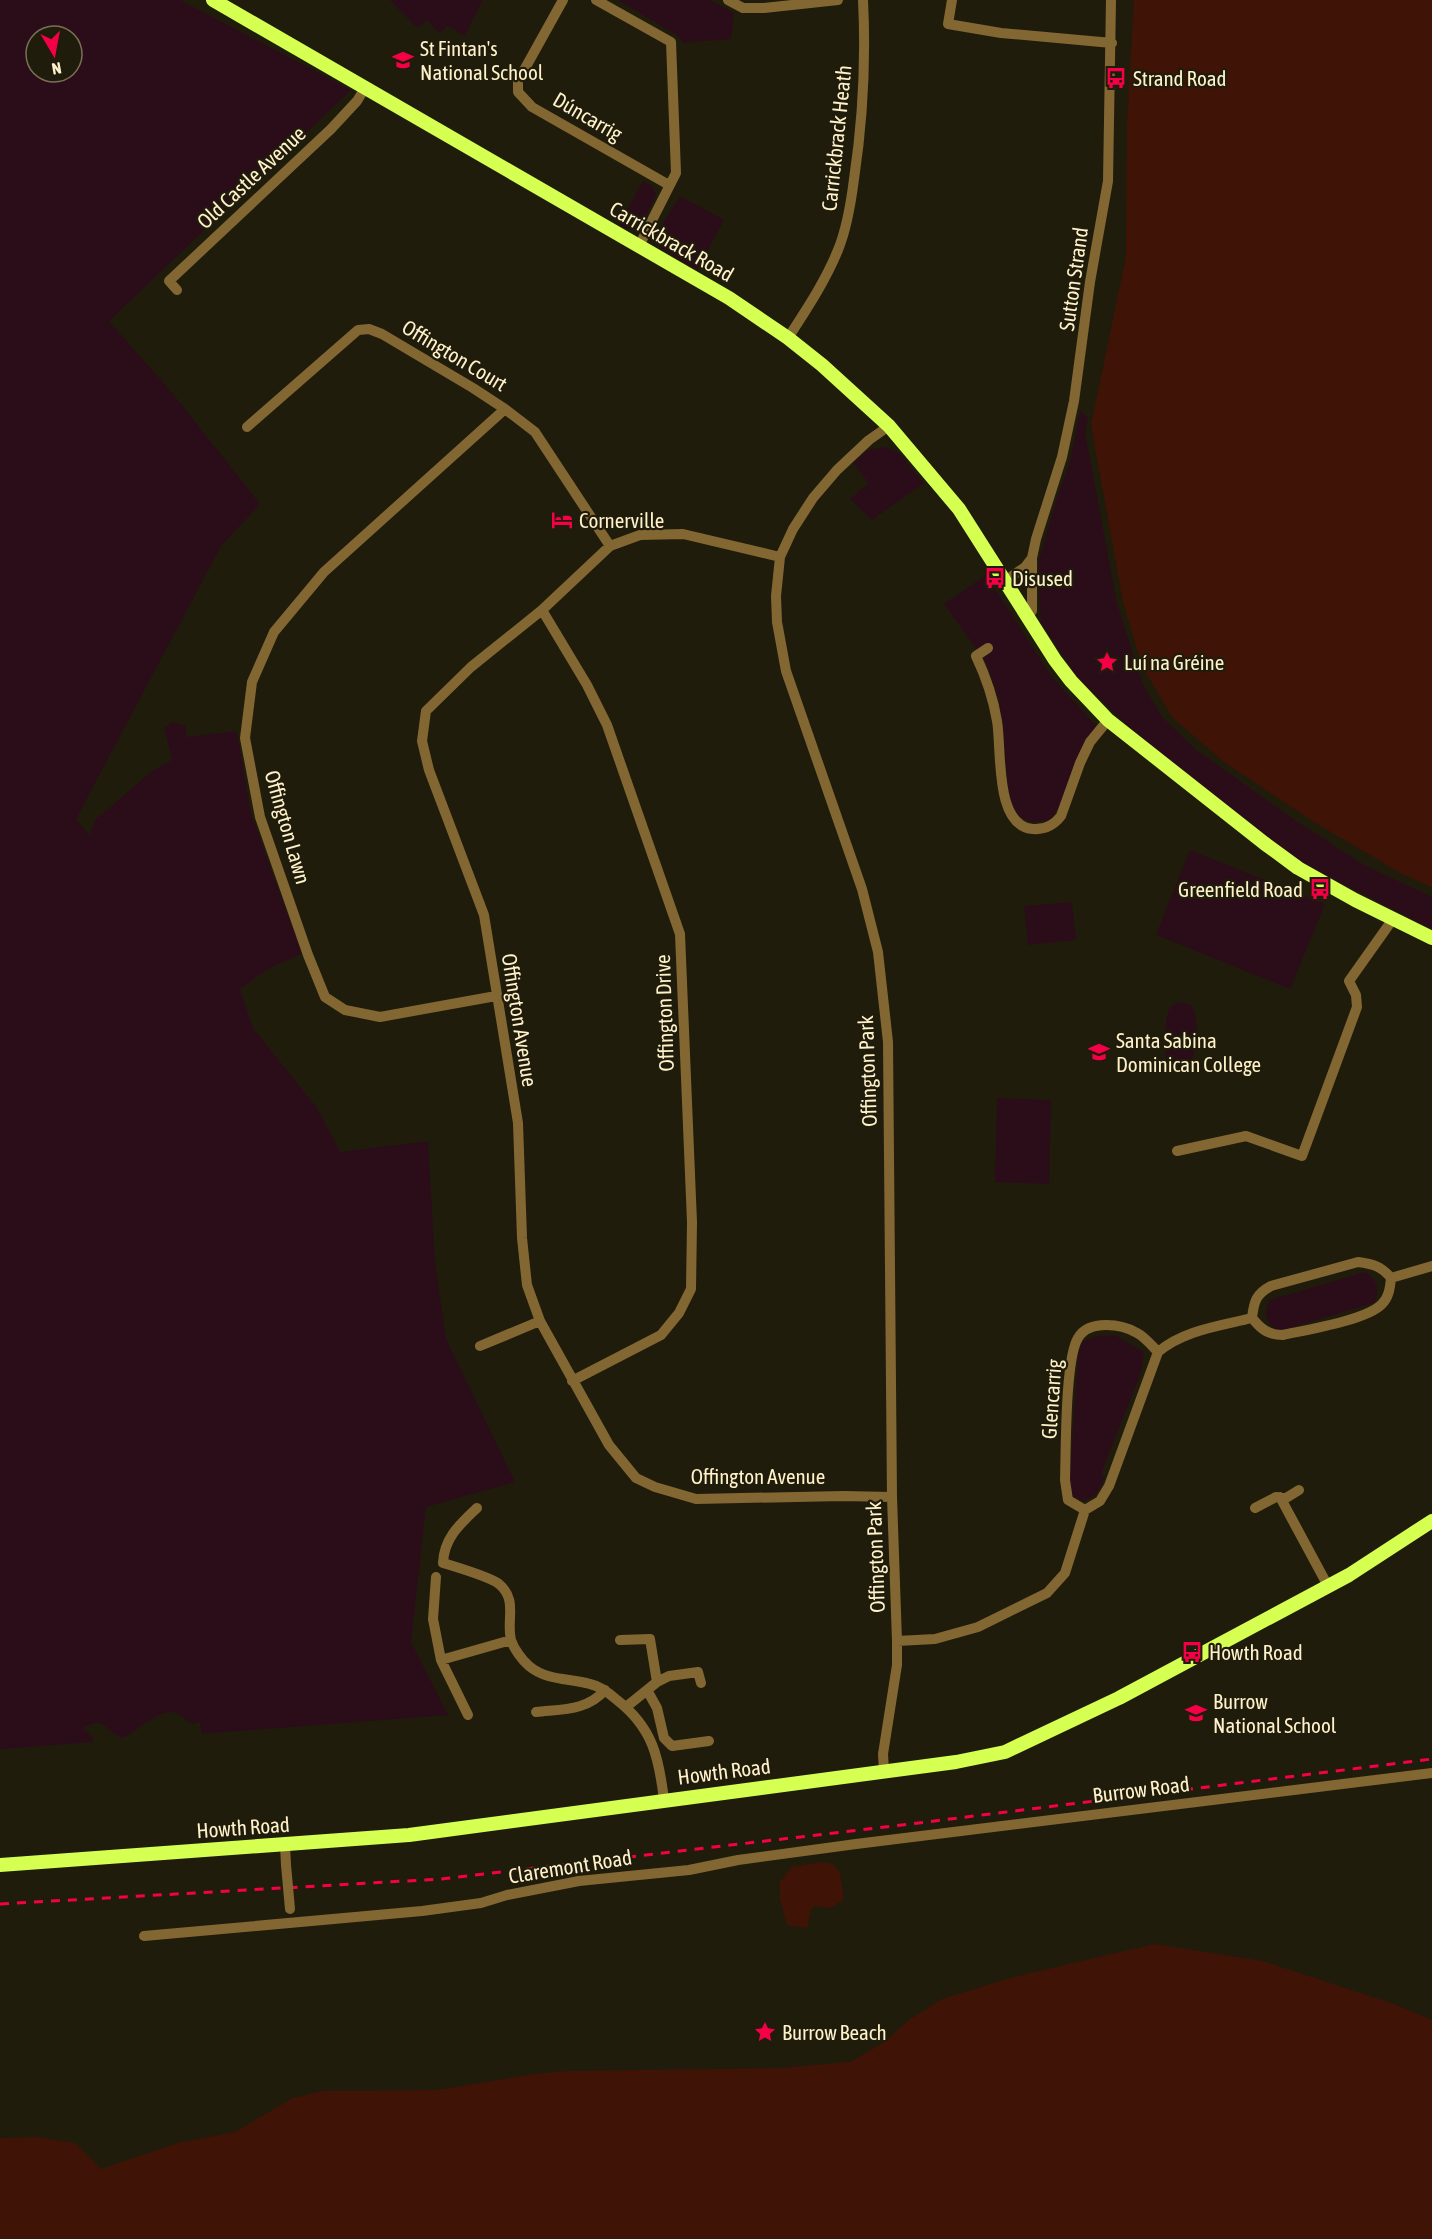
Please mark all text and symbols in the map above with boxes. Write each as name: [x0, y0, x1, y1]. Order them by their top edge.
north arrow: [24, 24, 84, 84]
place label: St Fintan's National School: [420, 36, 544, 84]
school or university icon: St Fintan's National School: [391, 48, 415, 72]
text: N: [50, 59, 63, 78]
street label: Carrickbrack Heath: [816, 64, 856, 212]
bus stop icon: Strand Road: [1104, 66, 1128, 90]
place label: Strand Road: [1133, 66, 1227, 90]
street label: Dúncarrig: [549, 87, 627, 145]
street label: Old Castle Avenue: [192, 121, 310, 233]
street label: Carrickbrack Road: [606, 196, 738, 286]
street label: Sutton Strand: [1054, 226, 1092, 332]
street label: Offington Court: [398, 314, 512, 396]
hotel icon: Cornerville: [550, 508, 574, 532]
place label: Cornerville: [579, 508, 664, 532]
bus stop icon: Disused: [983, 566, 1007, 590]
place label: Disused: [1012, 566, 1073, 590]
place icon: Luí na Gréine: [1095, 650, 1119, 674]
place label: Luí na Gréine: [1124, 650, 1224, 674]
street label: Offington Lawn: [260, 767, 316, 887]
place label: Greenfield Road: [1178, 877, 1303, 901]
bus stop icon: Greenfield Road: [1308, 877, 1332, 901]
street label: Offington Avenue: [498, 952, 542, 1088]
street label: Offington Drive: [650, 954, 678, 1072]
street label: Offington Park: [853, 1015, 881, 1127]
place label: Santa Sabina Dominican College: [1116, 1028, 1261, 1076]
school or university icon: Santa Sabina Dominican College: [1087, 1040, 1111, 1064]
street label: Glencarrig: [1036, 1358, 1066, 1440]
street label: Offington Avenue: [691, 1464, 825, 1488]
street label: Offington Park: [861, 1501, 889, 1613]
bus stop icon: Howth Road: [1180, 1640, 1204, 1664]
place label: Howth Road: [1209, 1640, 1303, 1664]
place label: Burrow National School: [1213, 1689, 1337, 1737]
school or university icon: Burrow National School: [1184, 1701, 1208, 1725]
street label: Howth Road: [676, 1753, 772, 1789]
street label: Burrow Road: [1091, 1771, 1191, 1807]
street label: Howth Road: [195, 1812, 291, 1842]
street label: Claremont Road: [507, 1844, 633, 1888]
place icon: Burrow Beach: [753, 2020, 777, 2044]
place label: Burrow Beach: [782, 2020, 887, 2044]

